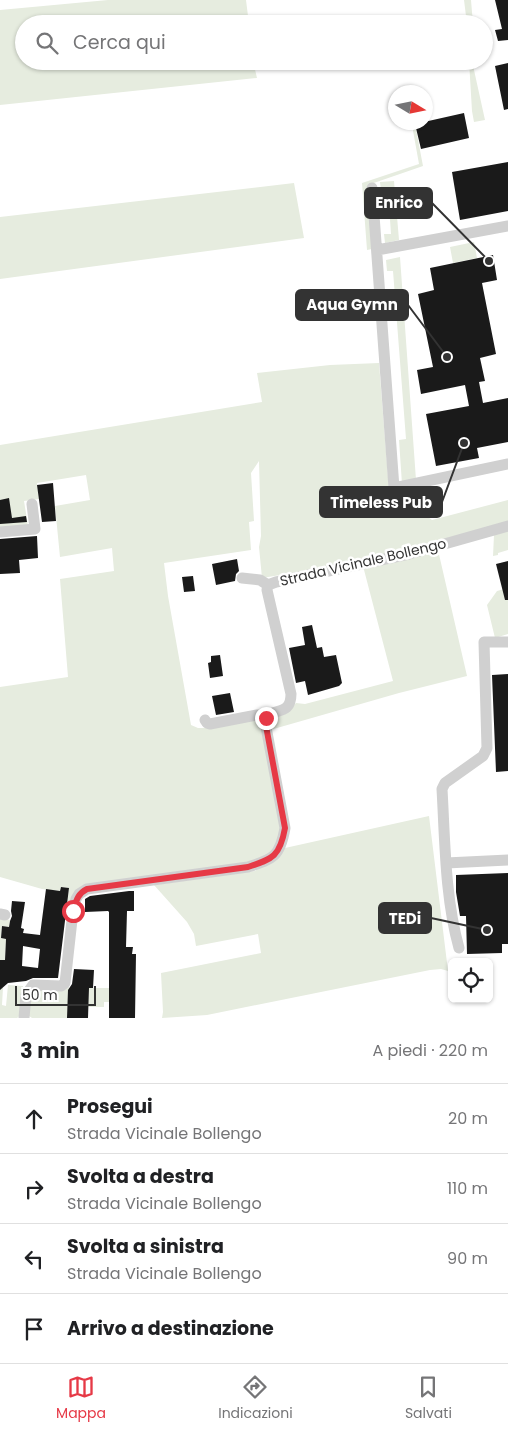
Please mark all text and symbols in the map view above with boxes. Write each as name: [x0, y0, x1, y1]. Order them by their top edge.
search box: [15, 15, 493, 70]
icon: search: [33, 29, 61, 57]
text: Cerca qui: [73, 29, 166, 56]
north arrow: [388, 85, 433, 130]
callout: Enrico: [365, 188, 432, 218]
text: Enrico: [375, 192, 423, 213]
callout: Aqua Gymn: [296, 290, 408, 320]
text: Aqua Gymn: [306, 294, 398, 315]
callout: Timeless Pub: [320, 487, 442, 517]
text: Timeless Pub: [330, 492, 432, 513]
street label: Strada Vicinale Bollengo: [278, 533, 448, 591]
route end: [255, 707, 278, 730]
route start: [62, 900, 85, 923]
callout: TEDi: [379, 903, 431, 933]
text: TEDi: [389, 908, 421, 929]
map controls: [448, 958, 493, 1003]
button: locate: [448, 958, 493, 1003]
scale bar: [15, 983, 96, 1006]
text: 50 m: [22, 985, 58, 1005]
text: 3 min: [20, 1036, 80, 1065]
text: A piedi · 220 m: [372, 1039, 488, 1062]
text: Prosegui: [67, 1093, 153, 1120]
icon: ahead: [20, 1105, 48, 1133]
text: 20 m: [448, 1107, 488, 1130]
text: Strada Vicinale Bollengo: [67, 1122, 262, 1145]
text: Svolta a destra: [67, 1163, 214, 1190]
icon: right: [20, 1175, 48, 1203]
text: 110 m: [447, 1177, 488, 1200]
text: Strada Vicinale Bollengo: [67, 1192, 262, 1215]
text: Svolta a sinistra: [67, 1233, 224, 1260]
icon: left: [20, 1245, 48, 1273]
text: 90 m: [447, 1247, 488, 1270]
text: Strada Vicinale Bollengo: [67, 1262, 262, 1285]
icon: arrive: [20, 1315, 48, 1343]
text: Arrivo a destinazione: [67, 1315, 274, 1342]
tab: Mappa: [56, 1373, 106, 1424]
tab: Indicazioni: [218, 1373, 293, 1424]
tab: Salvati: [405, 1373, 452, 1424]

